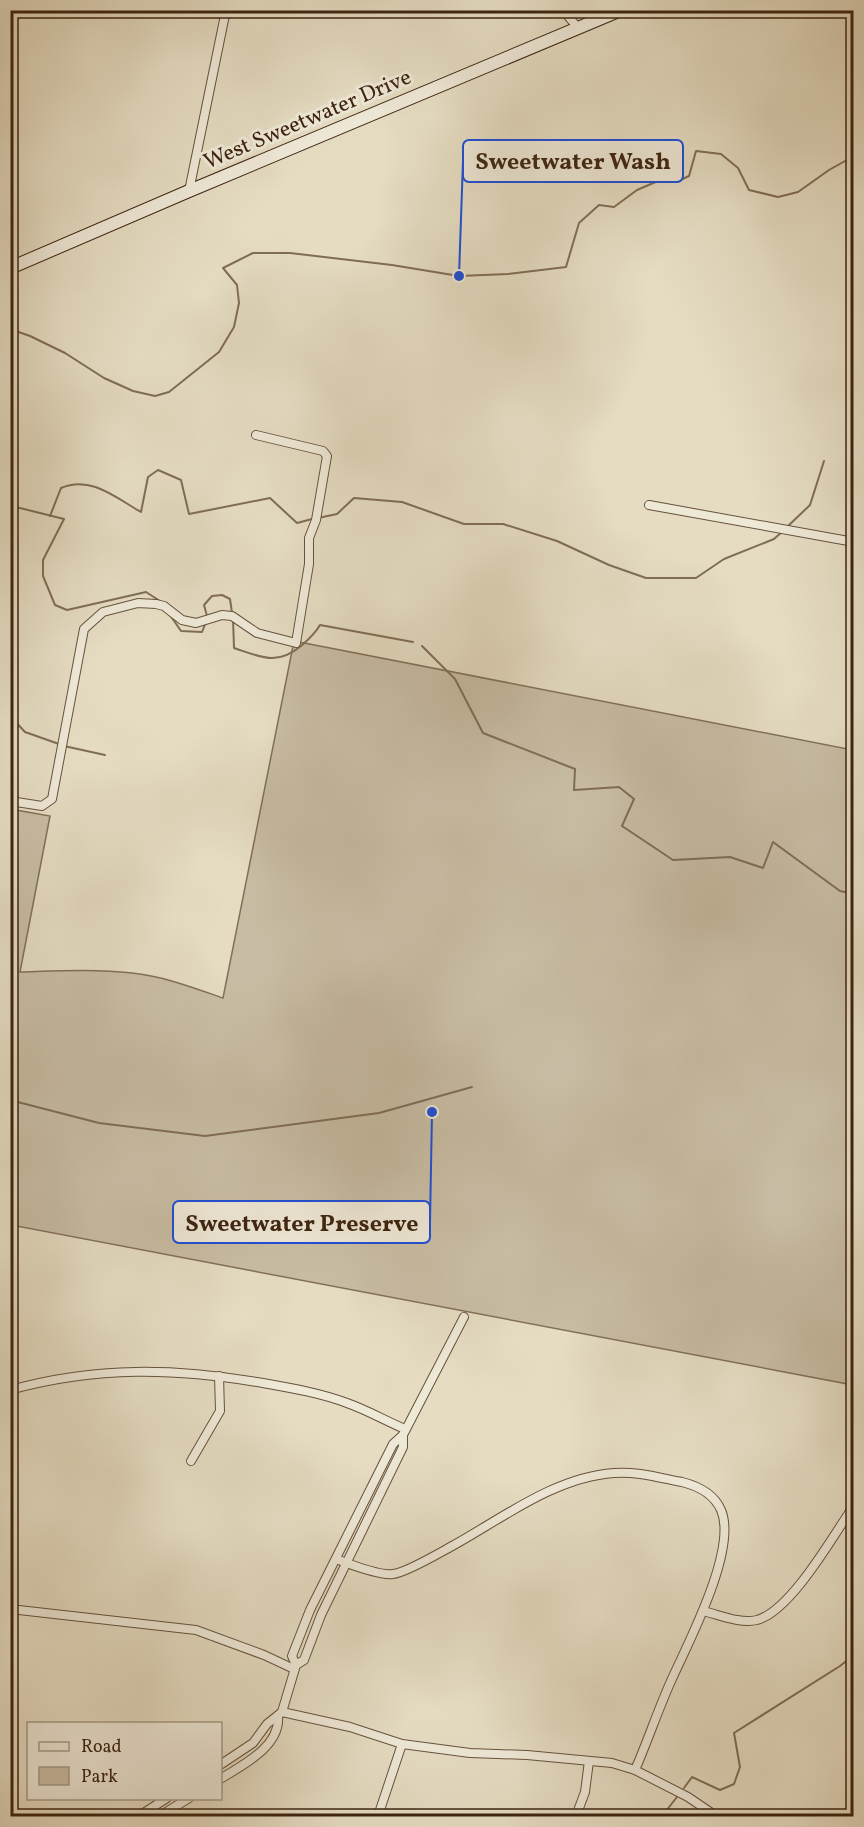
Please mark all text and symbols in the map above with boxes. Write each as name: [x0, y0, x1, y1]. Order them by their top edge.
street label: West Sweetwater Drive: [199, 63, 417, 178]
callout: Sweetwater Wash: [463, 140, 683, 182]
text: Sweetwater Wash: [475, 146, 671, 180]
callout: Sweetwater Preserve: [173, 1201, 430, 1243]
text: Sweetwater Preserve: [185, 1208, 419, 1242]
legend: [27, 1722, 222, 1800]
text: Road: [81, 1735, 122, 1760]
text: Park: [81, 1765, 118, 1790]

